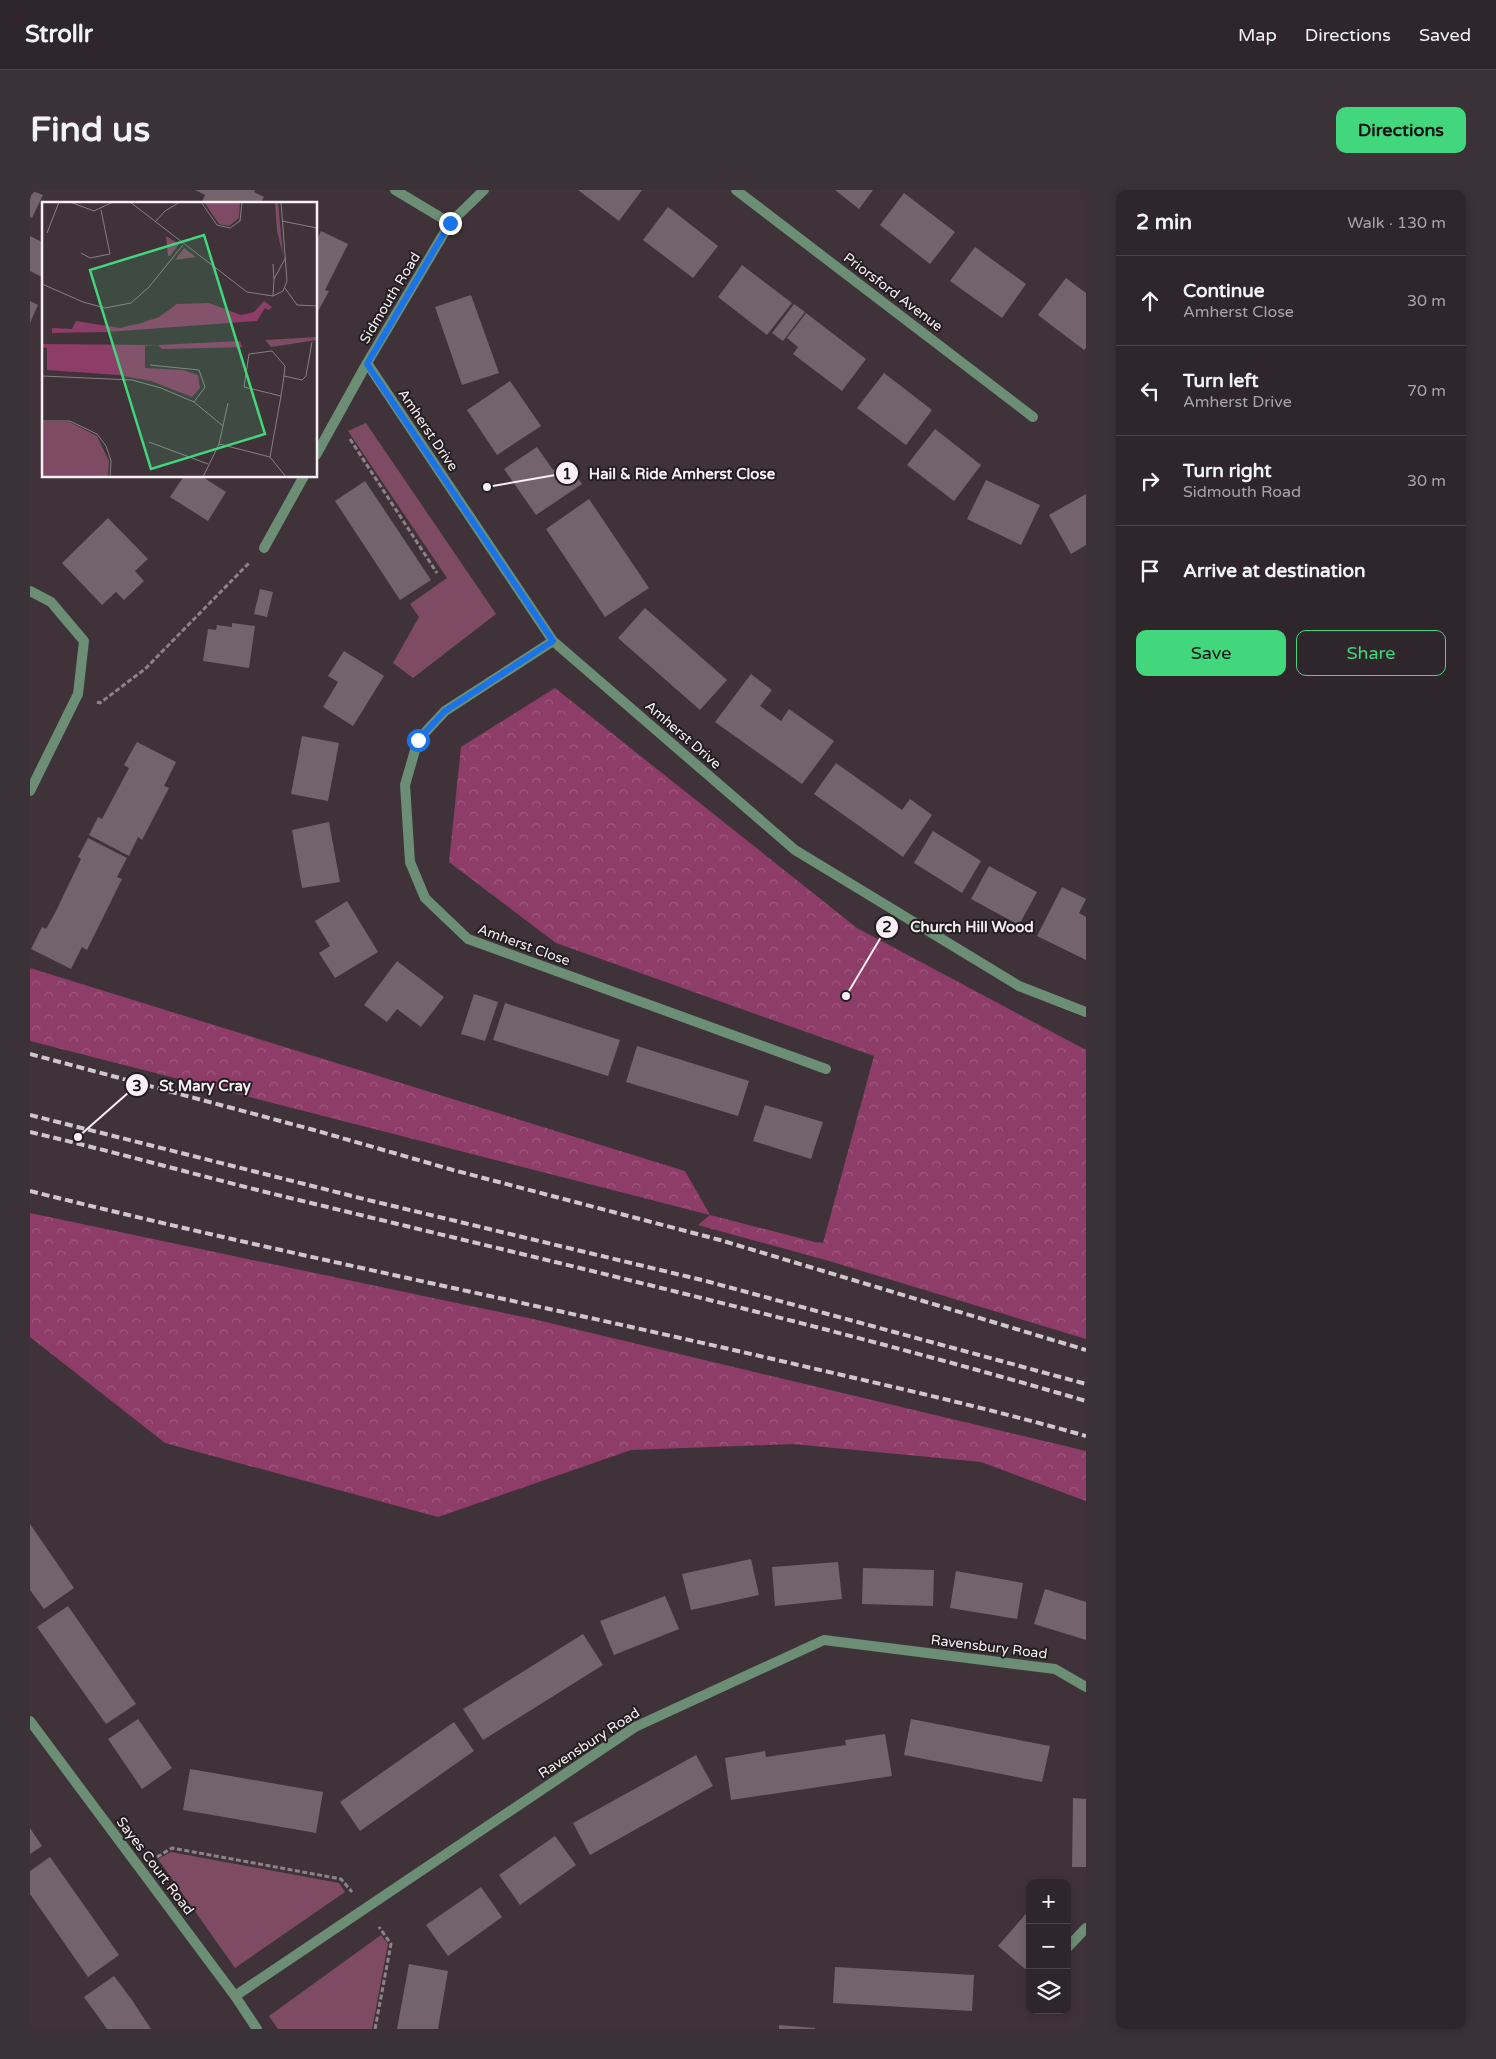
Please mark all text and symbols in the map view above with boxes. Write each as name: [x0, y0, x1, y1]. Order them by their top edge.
text: Strollr: [25, 20, 93, 49]
text: Map: [1238, 24, 1277, 46]
text: Directions: [1305, 24, 1391, 46]
text: Saved: [1419, 24, 1471, 46]
button: Directions: [1336, 107, 1466, 153]
text: Find us: [30, 109, 150, 151]
inset map: [42, 202, 318, 478]
text: 2 min: [1136, 210, 1192, 235]
route end: [439, 212, 462, 235]
text: Walk · 130 m: [1347, 213, 1446, 233]
street label: Sidmouth Road: [356, 249, 424, 347]
street label: Priorsford Avenue: [840, 249, 946, 335]
text: Continue: [1183, 280, 1265, 302]
icon: ahead: [1136, 287, 1164, 315]
text: 30 m: [1407, 291, 1446, 311]
text: Amherst Close: [1183, 302, 1294, 322]
text: Turn left: [1183, 370, 1259, 392]
icon: left: [1136, 377, 1164, 405]
text: 70 m: [1407, 381, 1446, 401]
street label: Amherst Drive: [394, 386, 462, 474]
text: Amherst Drive: [1183, 392, 1292, 412]
callout: Hail & Ride Amherst Close: [554, 458, 785, 488]
text: Turn right: [1183, 460, 1271, 482]
text: 1: [562, 465, 572, 483]
text: Hail & Ride Amherst Close: [589, 465, 776, 483]
icon: right: [1136, 467, 1164, 495]
text: 30 m: [1407, 471, 1446, 491]
text: Sidmouth Road: [1183, 482, 1301, 502]
icon: arrive: [1136, 557, 1164, 585]
text: Arrive at destination: [1183, 560, 1366, 582]
button: Save: [1136, 630, 1286, 676]
button: Share: [1296, 630, 1446, 676]
street label: Amherst Drive: [642, 697, 725, 773]
route start: [407, 729, 430, 752]
callout: Church Hill Wood: [875, 912, 1043, 942]
text: 2: [882, 918, 892, 936]
text: Church Hill Wood: [910, 918, 1034, 936]
street label: Amherst Close: [475, 920, 573, 970]
callout: St Mary Cray: [124, 1070, 261, 1100]
text: 3: [132, 1077, 142, 1095]
text: St Mary Cray: [159, 1077, 251, 1096]
street label: Ravensbury Road: [930, 1631, 1048, 1663]
street label: Ravensbury Road: [535, 1704, 643, 1782]
street label: Sayes Court Road: [113, 1814, 197, 1918]
map controls: [1026, 1879, 1071, 2014]
button: +: [1026, 1879, 1071, 1924]
button: −: [1026, 1924, 1071, 1969]
button: layers: [1026, 1969, 1071, 2014]

